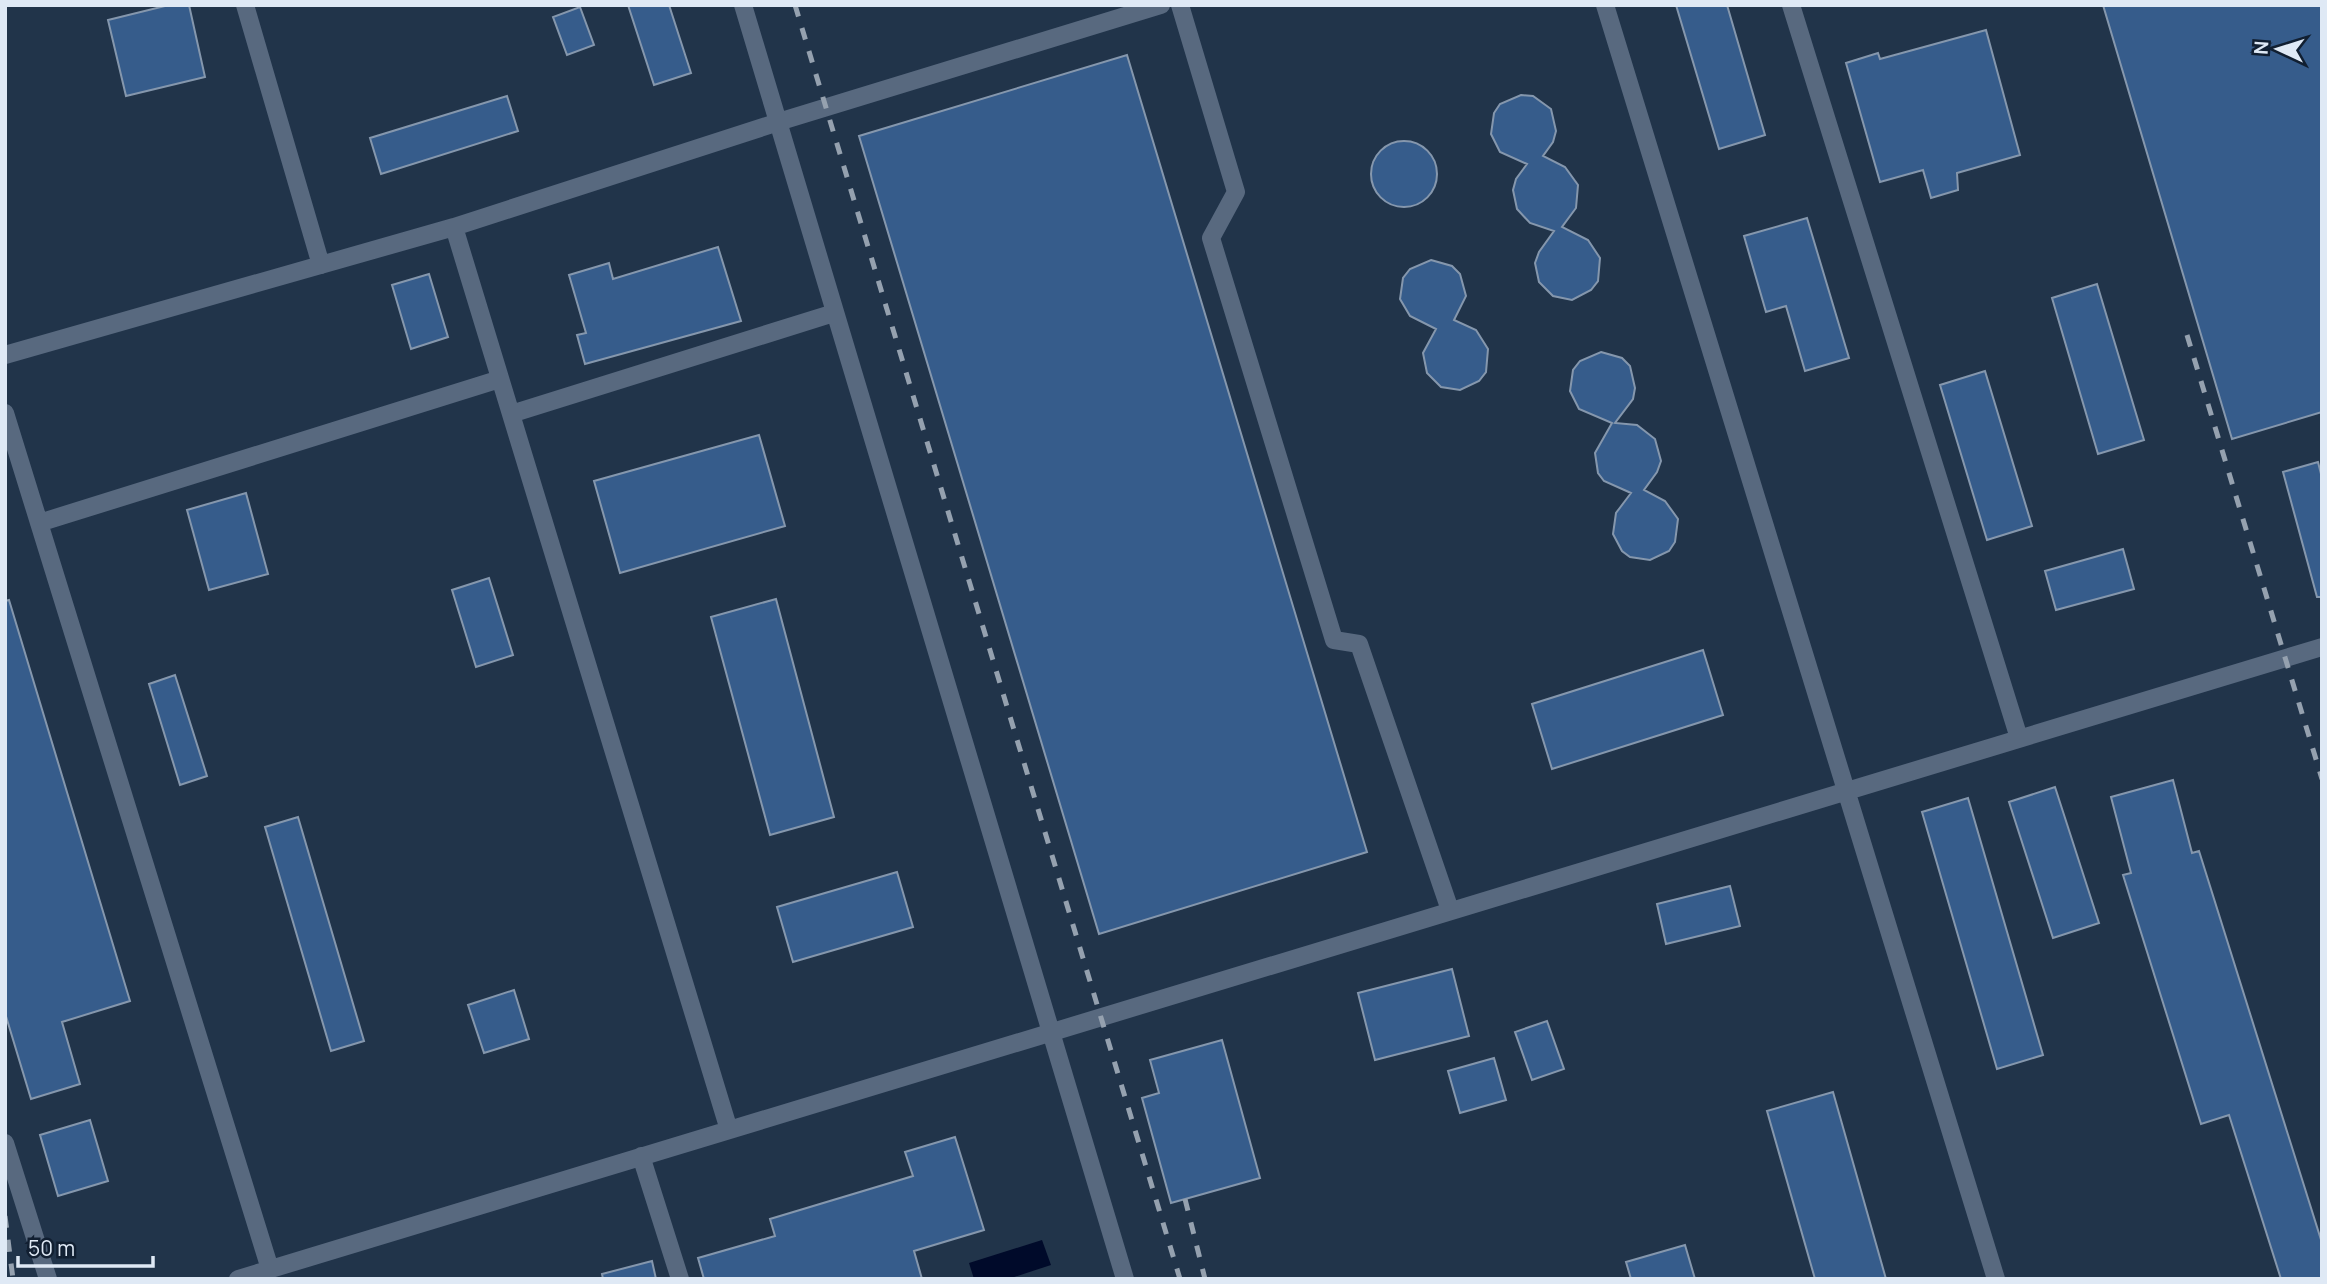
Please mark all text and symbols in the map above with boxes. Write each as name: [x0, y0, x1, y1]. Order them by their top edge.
north arrow: [2243, 14, 2313, 84]
text: N: [2248, 40, 2274, 56]
scale bar: [18, 1224, 152, 1268]
text: 50 m: [28, 1234, 75, 1262]

